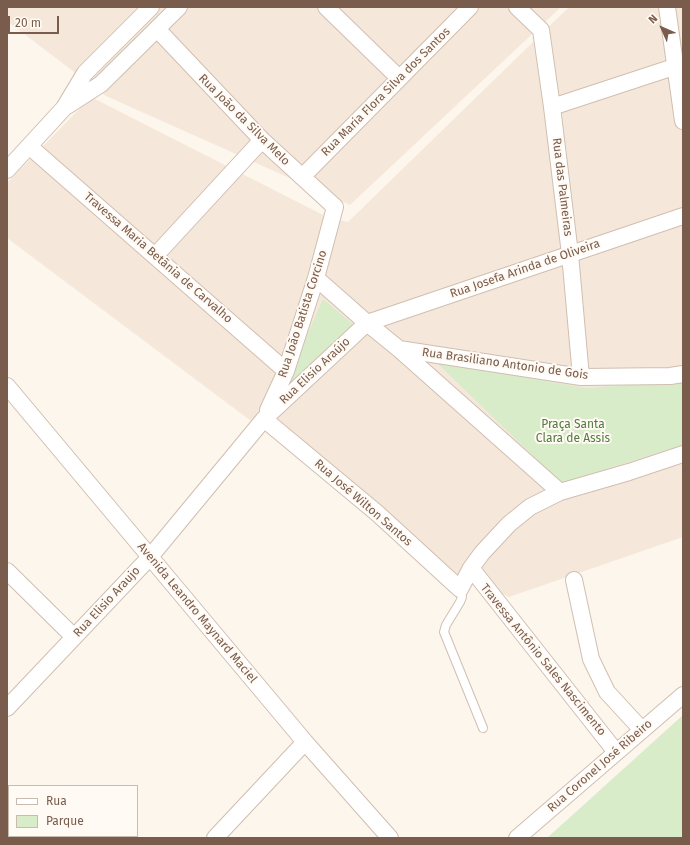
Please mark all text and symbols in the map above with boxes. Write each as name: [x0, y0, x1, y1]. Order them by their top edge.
scale bar: [10, 8, 61, 34]
north arrow: [642, 8, 682, 48]
text: N: [646, 12, 660, 26]
text: 20 m: [15, 16, 41, 30]
street label: Rua Maria Flora Silva dos Santos: [319, 25, 453, 159]
street label: Rua João da Silva Melo: [195, 71, 293, 169]
street label: Rua das Palmeiras: [549, 137, 575, 237]
street label: Travessa Maria Betãnia de Carvalho: [81, 190, 235, 326]
street label: Rua Josefa Arinda de Oliveira: [448, 237, 602, 301]
street label: Rua João Batista Corcino: [276, 248, 330, 380]
street label: Rua Elisio Araújo: [277, 335, 353, 407]
street label: Rua Brasiliano Antonio de Gois: [421, 345, 589, 383]
park label: Praça Santa Clara de Assis: [536, 418, 610, 446]
street label: Rua José Wilton Santos: [311, 457, 415, 549]
street label: Avenida Leandro Maynard Maciel: [134, 540, 260, 686]
street label: Rua Elisio Araujo: [71, 564, 143, 640]
street label: Travessa Antônio Sales Nascimento: [477, 581, 609, 739]
street label: Rua Coronel José Ribeiro: [545, 717, 655, 815]
legend: [8, 785, 138, 837]
text: Rua: [46, 794, 67, 808]
text: Parque: [46, 814, 84, 828]

